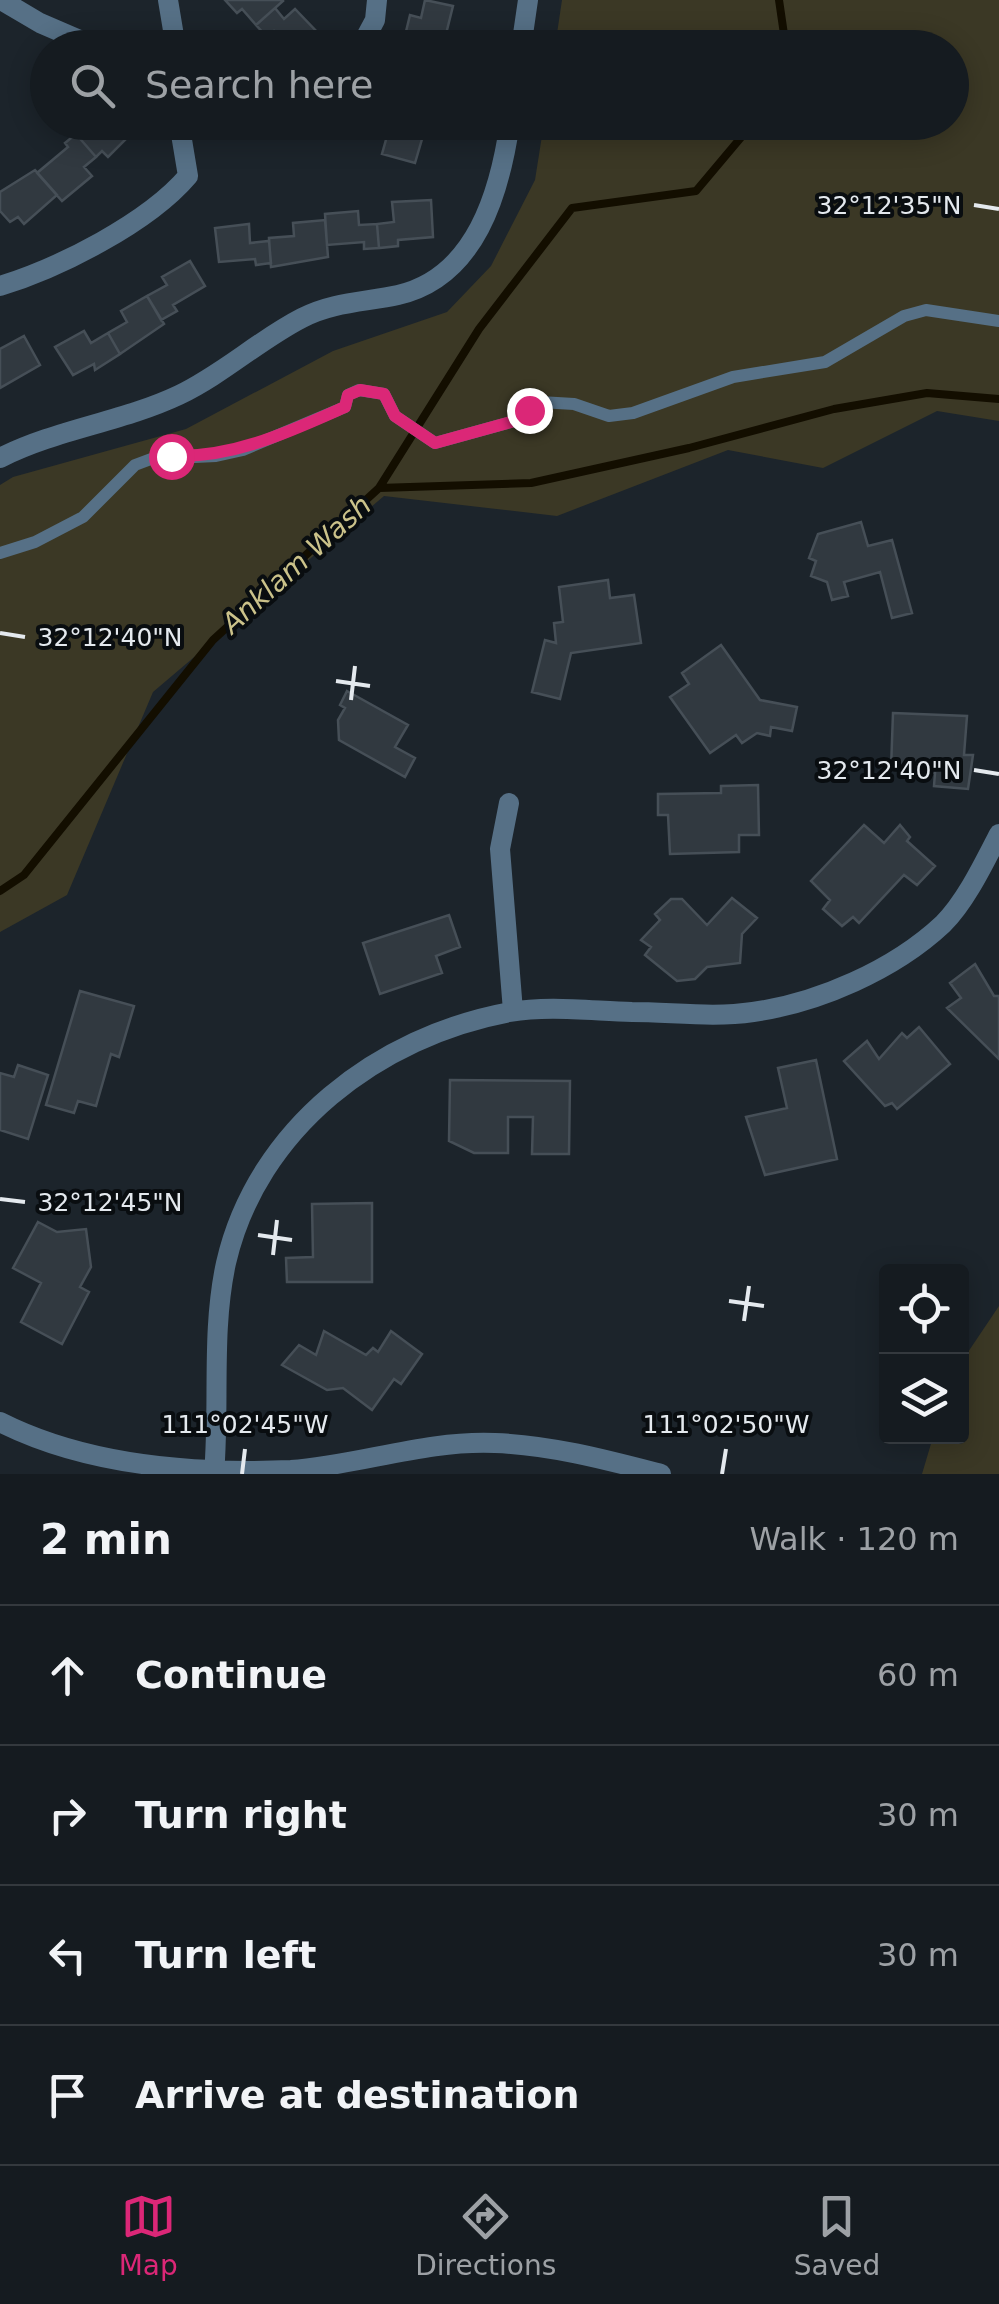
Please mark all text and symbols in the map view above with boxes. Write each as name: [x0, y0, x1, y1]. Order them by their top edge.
search box: [30, 30, 969, 140]
icon: search: [65, 58, 120, 113]
text: Search here: [145, 63, 373, 107]
text: 32°12'35"N: [816, 191, 962, 220]
route end: [507, 388, 553, 434]
route start: [149, 434, 195, 480]
water label: Anklam Wash: [213, 489, 378, 641]
text: 32°12'40"N: [37, 623, 183, 652]
text: 32°12'40"N: [816, 756, 962, 785]
text: 32°12'45"N: [37, 1188, 183, 1217]
map controls: [879, 1264, 969, 1444]
button: locate: [879, 1264, 969, 1354]
button: layers: [879, 1354, 969, 1444]
text: 111°02'45"W: [162, 1410, 328, 1439]
text: 111°02'50"W: [643, 1410, 809, 1439]
text: 2 min: [40, 1515, 172, 1564]
text: Walk · 120 m: [749, 1520, 959, 1558]
icon: ahead: [40, 1648, 95, 1703]
text: Continue: [135, 1653, 327, 1697]
text: 60 m: [877, 1656, 959, 1694]
icon: right: [40, 1788, 95, 1843]
text: Turn right: [135, 1793, 347, 1837]
text: 30 m: [877, 1796, 959, 1834]
icon: left: [40, 1928, 95, 1983]
text: Turn left: [135, 1933, 316, 1977]
text: 30 m: [877, 1936, 959, 1974]
icon: arrive: [40, 2068, 95, 2123]
text: Arrive at destination: [135, 2073, 580, 2117]
tab: Map: [119, 2189, 178, 2282]
tab: Directions: [415, 2189, 556, 2282]
tab: Saved: [794, 2189, 880, 2282]

